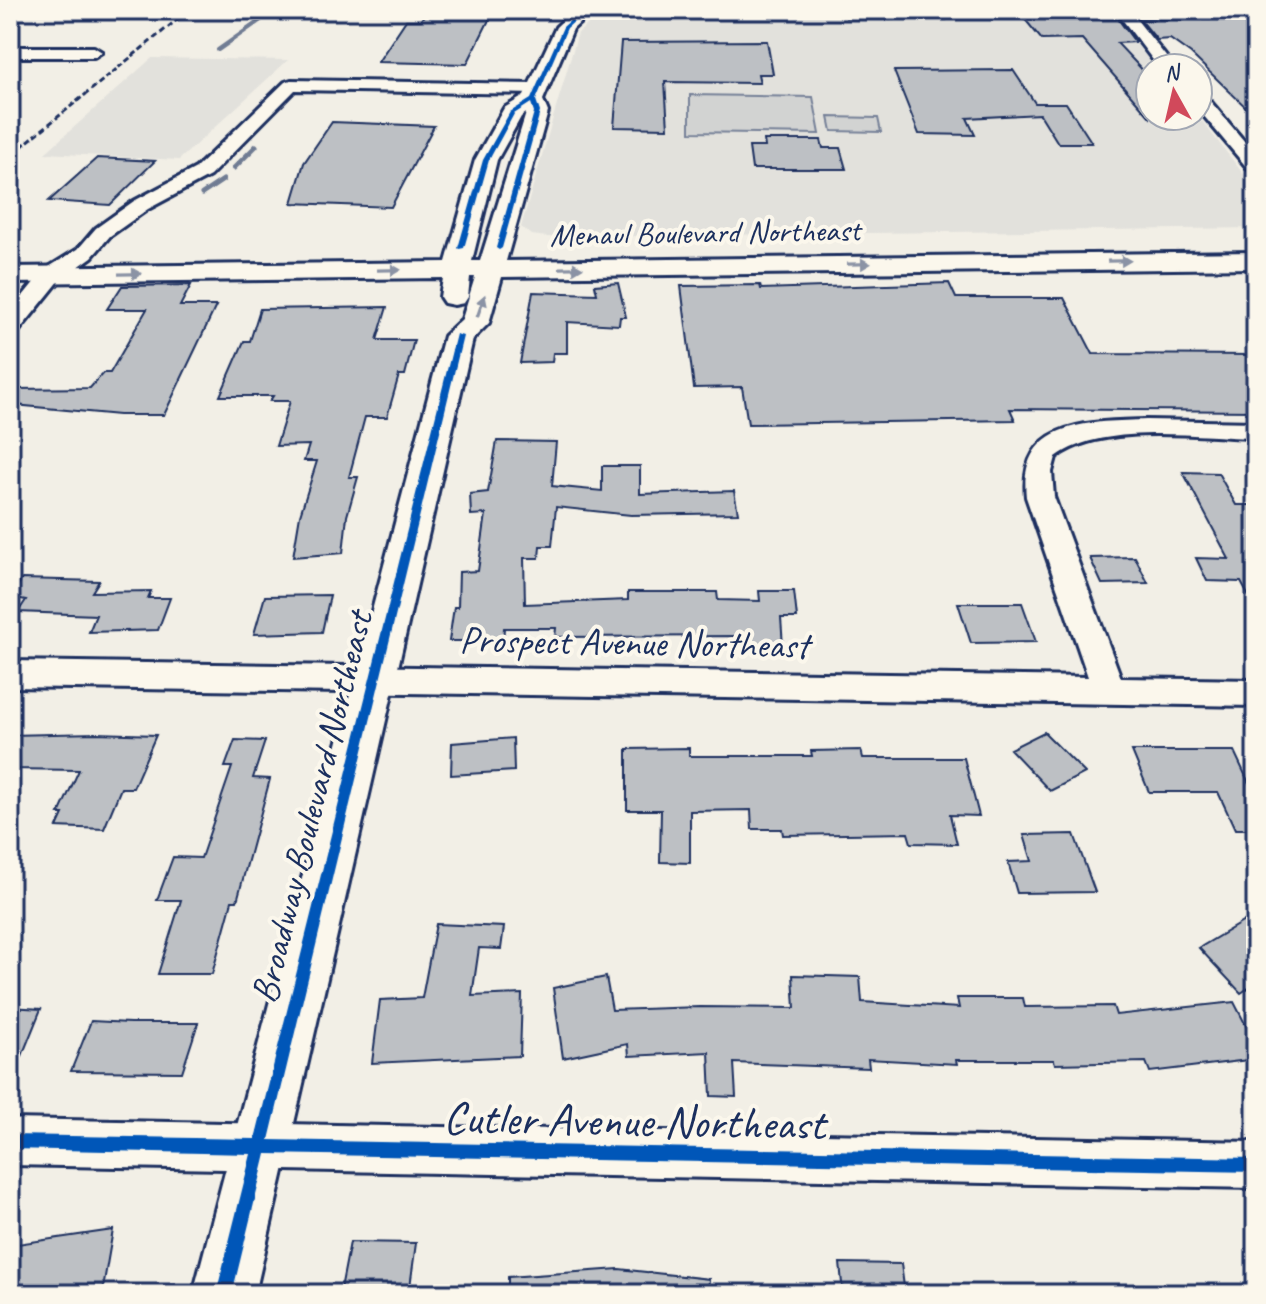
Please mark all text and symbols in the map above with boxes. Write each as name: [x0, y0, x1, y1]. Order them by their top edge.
north arrow: [1134, 52, 1214, 132]
text: N: [1163, 58, 1183, 88]
street label: Menaul Boulevard Northeast: [550, 209, 864, 256]
one-way arrow: [1107, 255, 1132, 267]
one-way arrow: [847, 258, 872, 270]
one-way arrow: [559, 262, 584, 274]
one-way arrow: [377, 264, 402, 277]
one-way arrow: [118, 268, 143, 280]
one-way arrow: [475, 294, 487, 318]
street label: Broadway Boulevard Northeast: [240, 603, 384, 1008]
street label: Prospect Avenue Northeast: [459, 616, 814, 669]
street label: Cutler Avenue Northeast: [443, 1089, 829, 1153]

